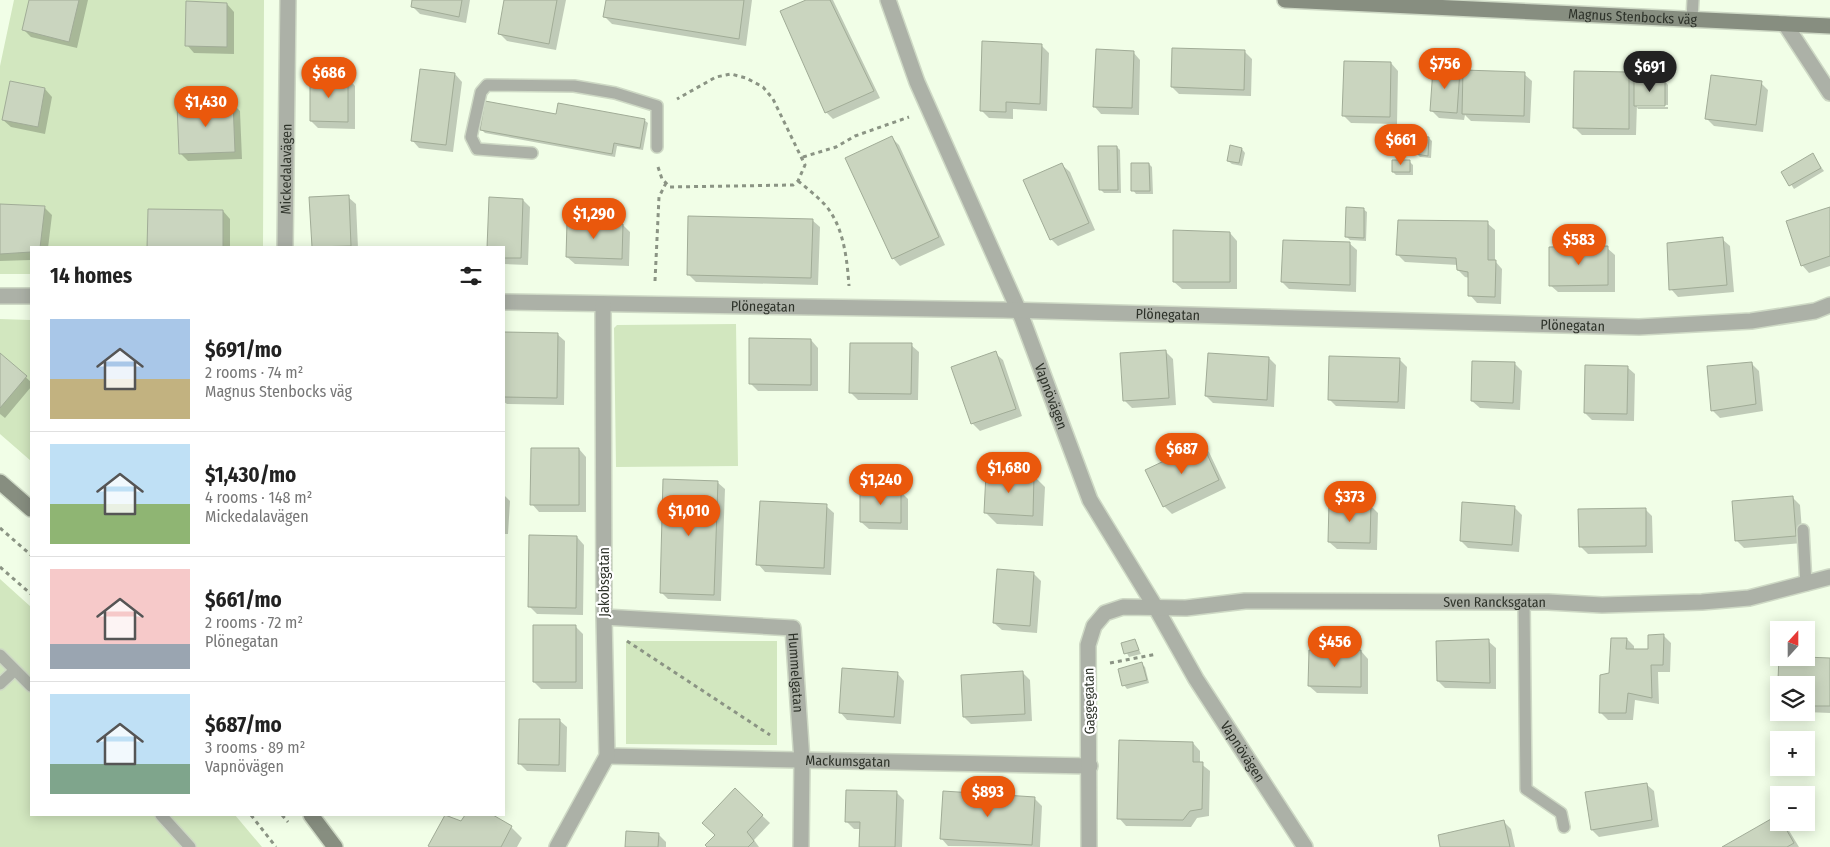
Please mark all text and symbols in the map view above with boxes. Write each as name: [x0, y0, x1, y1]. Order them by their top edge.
street label: Magnus Stenbocks väg: [1568, 6, 1698, 29]
pin: $756: [1415, 48, 1475, 90]
pin: $691: [1620, 51, 1680, 93]
text: $756: [1430, 54, 1460, 73]
pin: $686: [299, 56, 359, 99]
text: $691: [1635, 57, 1665, 76]
text: $686: [312, 63, 346, 82]
pin: $1,430: [165, 86, 247, 128]
text: $1,430: [185, 92, 227, 111]
street label: Mickedalavägen: [277, 123, 296, 215]
pin: $661: [1371, 124, 1431, 166]
text: $661: [1386, 130, 1416, 149]
pin: $1,290: [553, 198, 635, 240]
text: $1,290: [573, 204, 615, 223]
pin: $583: [1549, 224, 1609, 266]
text: $583: [1563, 230, 1595, 249]
icon: filters: [457, 262, 485, 290]
text: 14 homes: [50, 263, 132, 289]
street label: Plönegatan: [731, 298, 795, 316]
street label: Plönegatan: [1135, 306, 1200, 324]
street label: Plönegatan: [1540, 316, 1605, 335]
text: $691/mo: [205, 337, 282, 363]
icon: home: [90, 339, 150, 399]
street label: Vapnövägen: [1031, 361, 1071, 432]
text: 2 rooms · 74 m²: [205, 363, 303, 382]
text: Magnus Stenbocks väg: [205, 382, 352, 401]
pin: $687: [1152, 432, 1212, 475]
text: $687: [1166, 439, 1198, 458]
pin: $1,680: [968, 452, 1050, 494]
text: $1,680: [987, 458, 1031, 477]
text: $1,430/mo: [205, 462, 296, 488]
icon: home: [90, 464, 150, 524]
pin: $1,240: [840, 464, 922, 506]
text: $1,240: [860, 470, 902, 489]
pin: $373: [1320, 480, 1380, 523]
text: $373: [1335, 487, 1365, 506]
text: 4 rooms · 148 m²: [205, 488, 312, 507]
pin: $1,010: [648, 494, 730, 537]
text: $1,010: [668, 501, 710, 520]
text: Mickedalavägen: [205, 507, 309, 526]
street label: Jakobsgatan: [596, 547, 613, 617]
text: $661/mo: [205, 587, 282, 613]
icon: home: [90, 589, 150, 649]
street label: Sven Rancksgatan: [1443, 594, 1546, 611]
text: 2 rooms · 72 m²: [205, 613, 303, 632]
north arrow: [1770, 621, 1815, 666]
map controls: [1770, 621, 1815, 831]
pin: $456: [1305, 626, 1365, 668]
text: Plönegatan: [205, 632, 279, 651]
street label: Hummelgatan: [784, 632, 807, 713]
text: $456: [1319, 632, 1351, 651]
street label: Gaggegatan: [1080, 668, 1099, 734]
button: layers: [1770, 676, 1815, 721]
text: $687/mo: [205, 712, 282, 738]
icon: home: [90, 714, 150, 774]
street label: Vapnövägen: [1217, 718, 1269, 785]
button: +: [1770, 731, 1815, 776]
text: 3 rooms · 89 m²: [205, 738, 305, 757]
street label: Mackumsgatan: [805, 752, 891, 771]
text: Vapnövägen: [205, 757, 284, 776]
pin: $893: [958, 776, 1018, 818]
text: $893: [972, 782, 1004, 801]
button: −: [1770, 786, 1815, 831]

